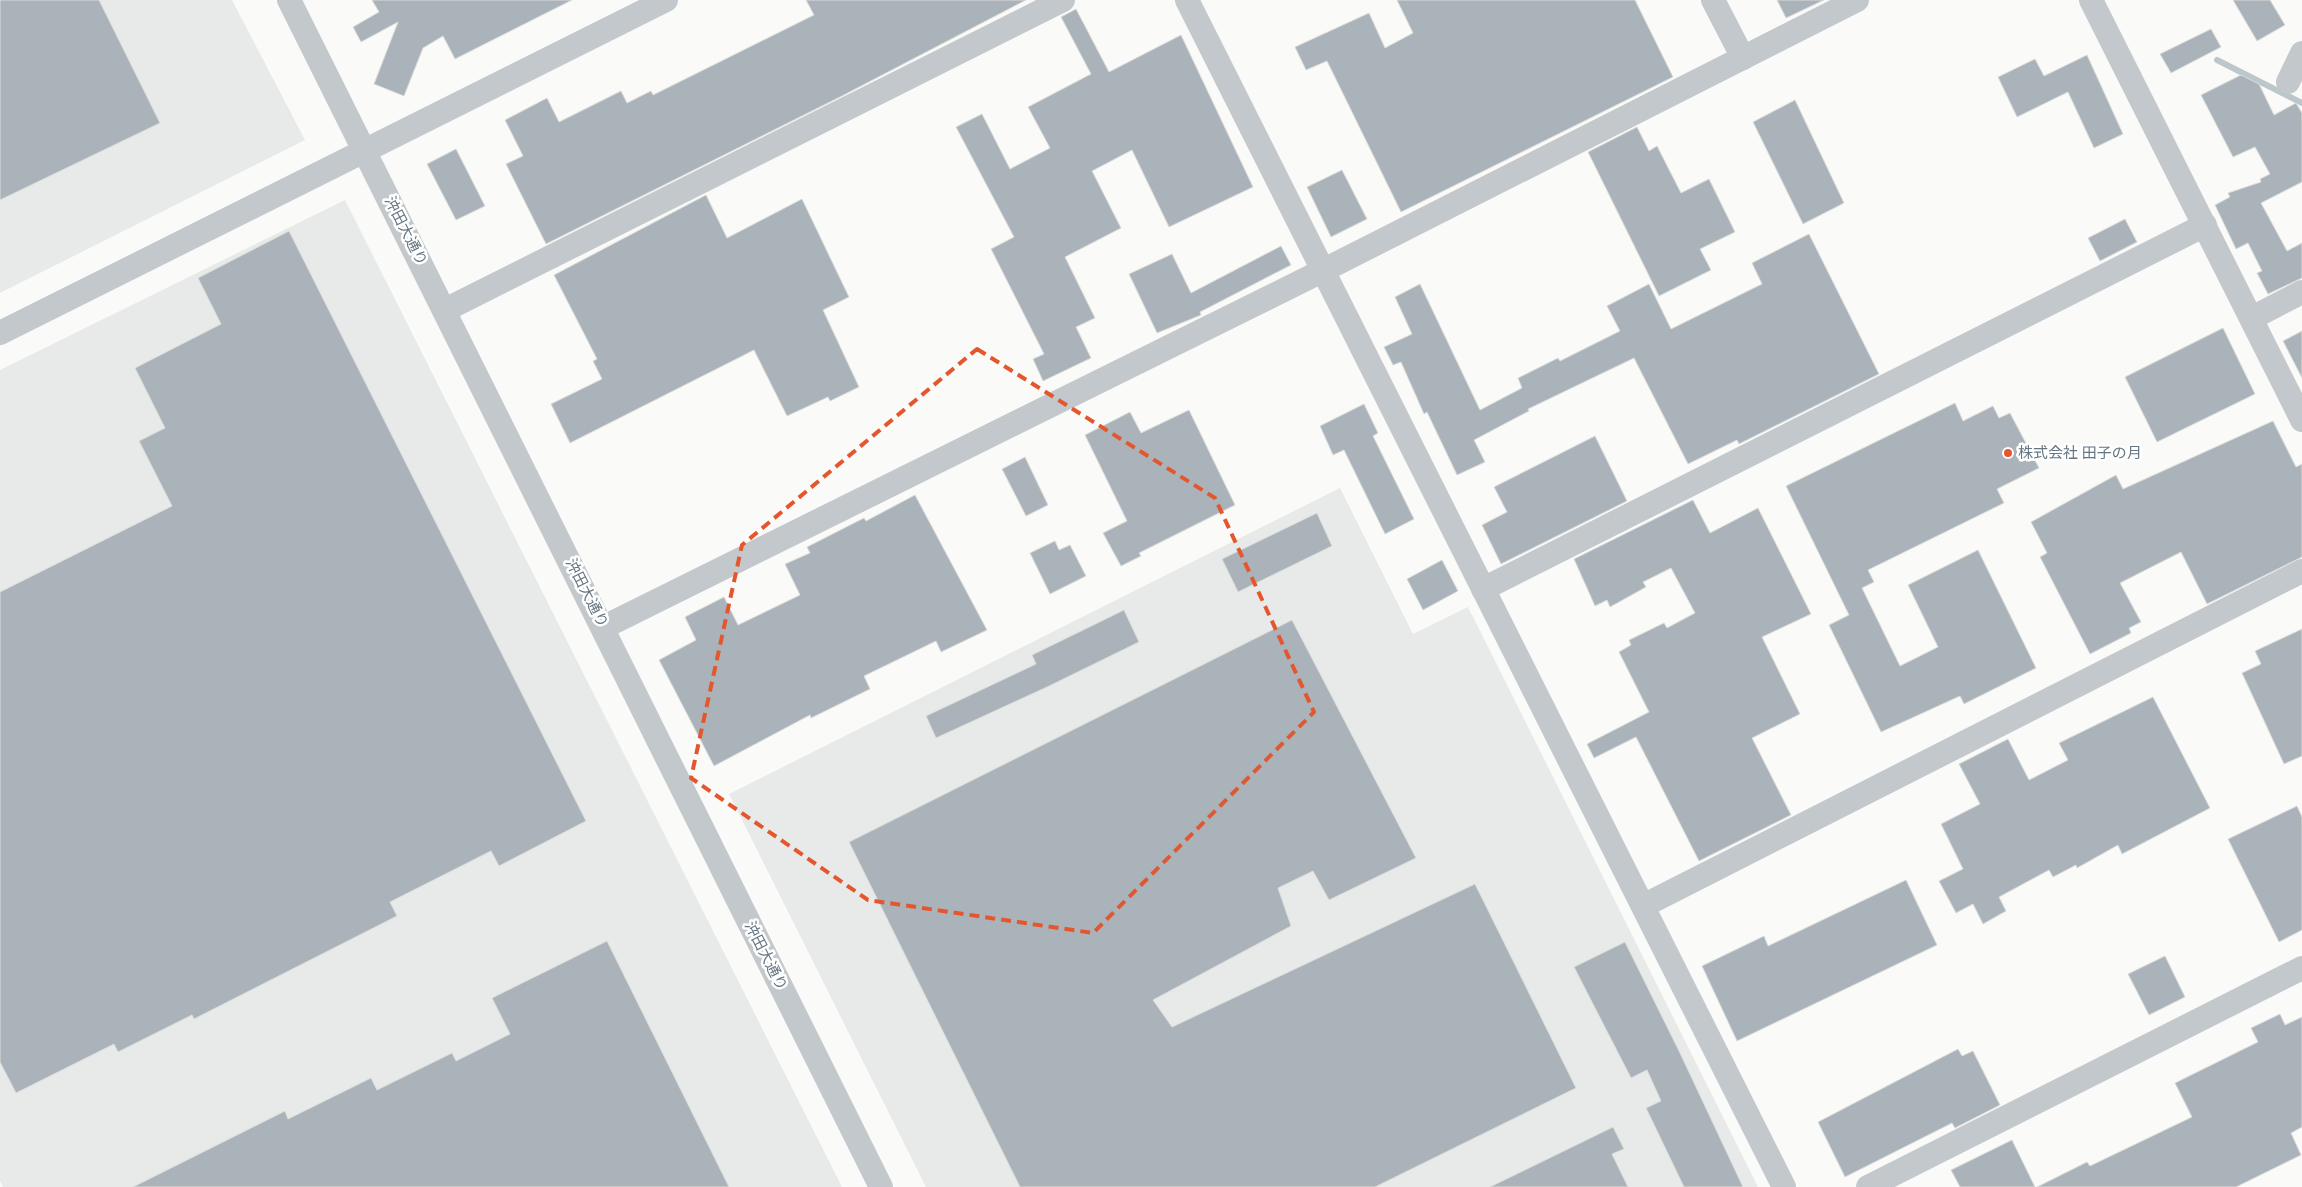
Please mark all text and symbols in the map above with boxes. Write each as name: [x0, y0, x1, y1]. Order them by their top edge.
street label: 沖田大通り: [382, 193, 432, 268]
place label: 株式会社 田子の月: [2018, 443, 2142, 461]
marker: 株式会社 田子の月: [2002, 447, 2014, 459]
street label: 沖田大通り: [563, 555, 613, 630]
street label: 沖田大通り: [742, 918, 792, 993]

